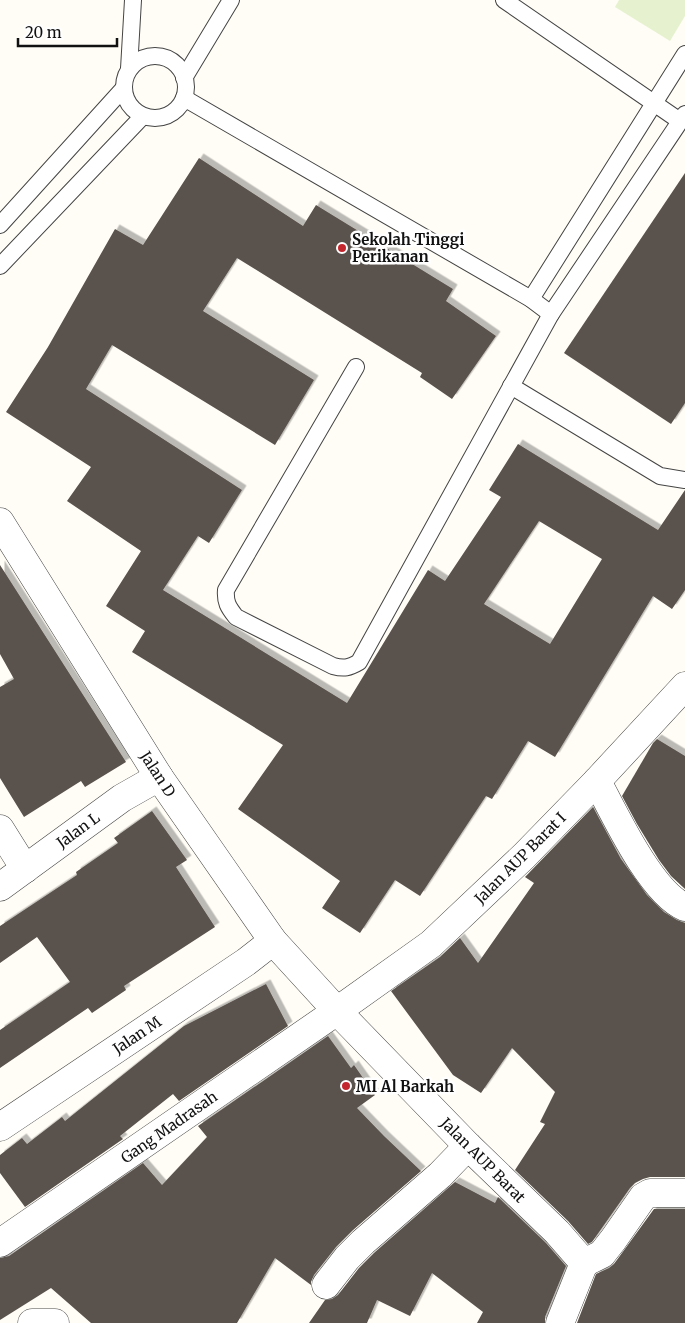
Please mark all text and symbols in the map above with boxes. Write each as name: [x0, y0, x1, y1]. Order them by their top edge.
scale bar: [18, 15, 116, 47]
text: 20 m: [25, 23, 62, 42]
place label: Sekolah Tinggi Perikanan: [352, 230, 464, 266]
marker: Sekolah Tinggi Perikanan: [336, 242, 348, 254]
street label: Jalan D: [136, 747, 180, 800]
street label: Jalan L: [52, 808, 104, 853]
street label: Jalan AUP Barat I: [470, 808, 570, 908]
street label: Jalan M: [108, 1012, 165, 1059]
place label: MI Al Barkah: [356, 1077, 454, 1096]
marker: MI Al Barkah: [340, 1080, 352, 1092]
street label: Gang Madrasah: [117, 1087, 221, 1167]
street label: Jalan AUP Barat: [436, 1113, 530, 1207]

